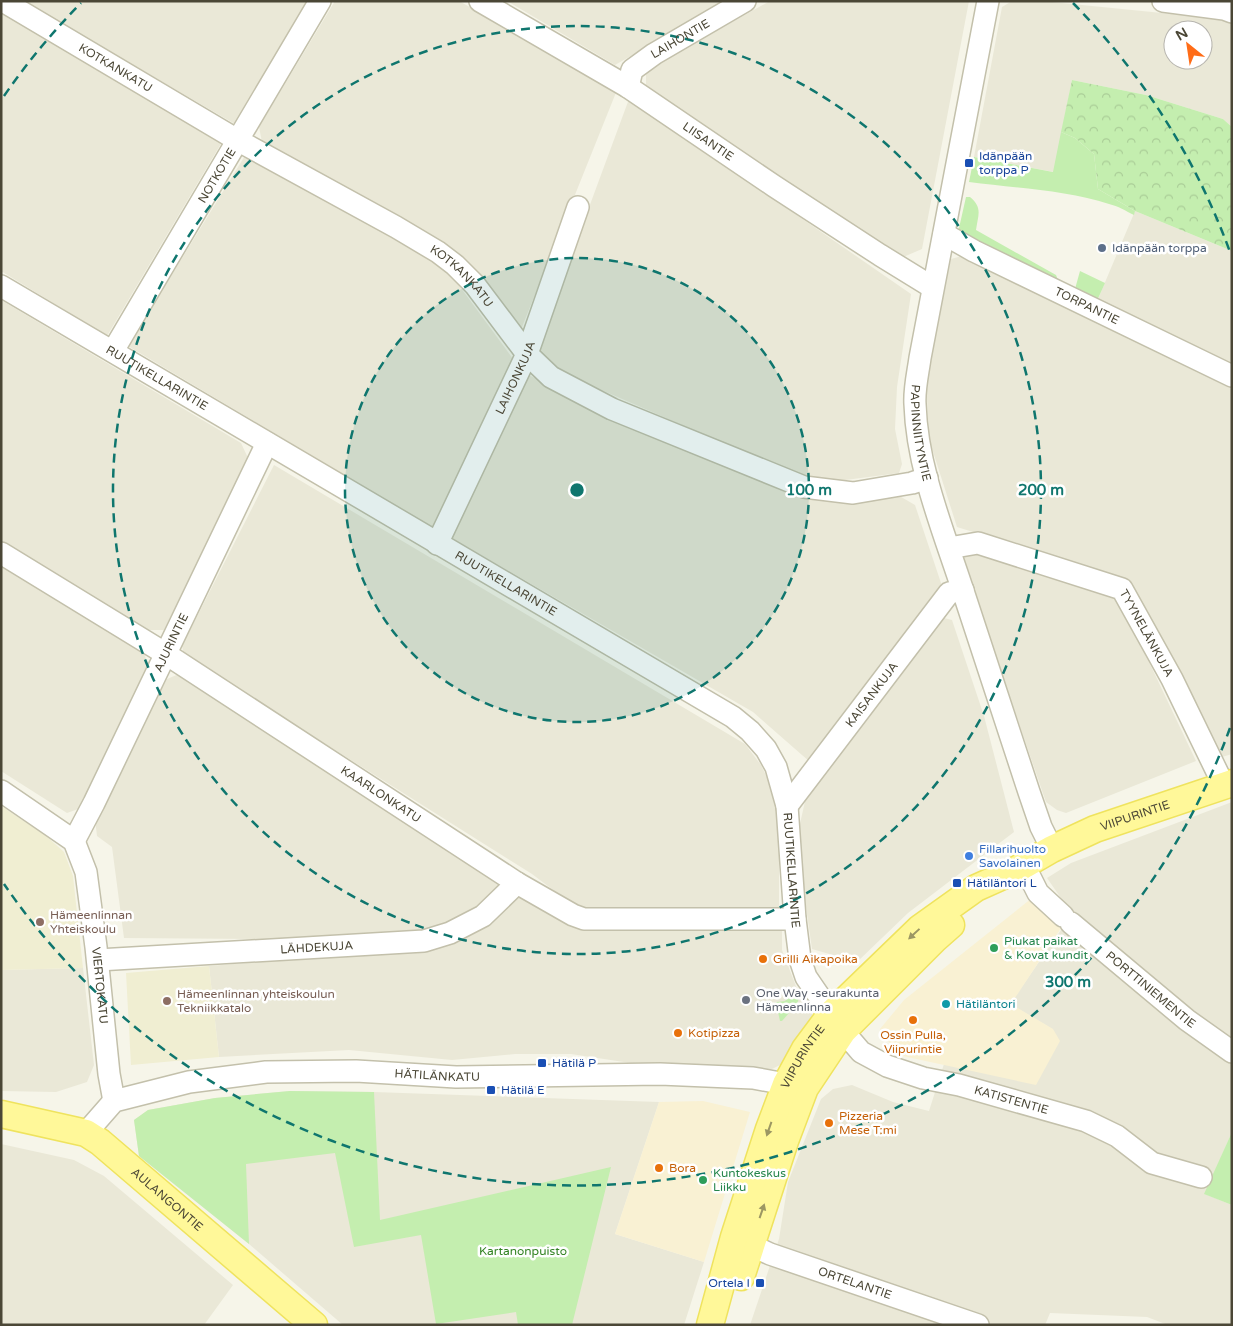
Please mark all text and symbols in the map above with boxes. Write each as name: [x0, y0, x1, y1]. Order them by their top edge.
street label: LAIHONTIE: [648, 16, 713, 61]
north arrow: [1163, 20, 1213, 70]
text: N: [1173, 24, 1191, 44]
street label: KOTKANKATU: [76, 41, 155, 95]
street label: LIISANTIE: [680, 119, 736, 164]
street label: NOTKOTIE: [195, 145, 239, 206]
place label: Idänpään torppa P: [979, 149, 1032, 177]
marker: Idänpään torppa P: [963, 157, 975, 169]
place label: Idänpään torppa: [1112, 241, 1207, 255]
street label: KOTKANKATU: [428, 242, 496, 310]
marker: Idänpään torppa: [1096, 242, 1108, 254]
street label: TORPANTIE: [1052, 284, 1122, 327]
street label: LAIHONKUJA: [492, 339, 538, 417]
street label: RUUTIKELLARINTIE: [104, 342, 211, 413]
street label: PAPINNIITYNTIE: [908, 384, 934, 483]
centre of rings: [568, 481, 586, 499]
text: 100 m: [786, 481, 832, 499]
text: 200 m: [1018, 481, 1064, 499]
street label: RUUTIKELLARINTIE: [453, 548, 560, 619]
street label: TYYNELÄNKUJA: [1117, 587, 1176, 679]
street label: AJURINTIE: [151, 610, 191, 674]
street label: KAISANKUJA: [843, 659, 901, 730]
street label: KAARLONKATU: [338, 763, 424, 825]
street label: VIIPURINTIE: [1098, 797, 1172, 834]
street label: RUUTIKELLARINTIE: [780, 812, 803, 929]
place label: Fillarihuolto Savolainen: [979, 842, 1046, 870]
marker: Fillarihuolto Savolainen: [963, 850, 975, 862]
place label: Hätiläntori L: [967, 876, 1037, 890]
marker: Hätiläntori L: [951, 877, 963, 889]
place label: Hämeenlinnan Yhteiskoulu: [50, 908, 132, 936]
marker: Hämeenlinnan Yhteiskoulu: [34, 916, 46, 928]
one-way arrow: [908, 928, 920, 940]
place label: Piukat paikat & Kovat kundit: [1004, 934, 1088, 962]
street label: LÄHDEKUJA: [280, 938, 354, 956]
marker: Piukat paikat & Kovat kundit: [988, 942, 1000, 954]
street label: VIERTOKATU: [89, 946, 111, 1025]
street label: PORTTINIEMENTIE: [1103, 948, 1199, 1031]
place label: Grilli Aikapoika: [773, 952, 858, 966]
marker: Grilli Aikapoika: [757, 953, 769, 965]
text: 300 m: [1045, 973, 1091, 991]
place label: One Way -seurakunta Hämeenlinna: [756, 986, 879, 1014]
place label: Hämeenlinnan yhteiskoulun Tekniikkatalo: [177, 987, 335, 1015]
marker: One Way -seurakunta Hämeenlinna: [740, 994, 752, 1006]
marker: Hämeenlinnan yhteiskoulun Tekniikkatalo: [161, 995, 173, 1007]
place label: Hätiläntori: [956, 997, 1016, 1011]
marker: Hätiläntori: [940, 998, 952, 1010]
marker: Ossin Pulla, Viipurintie: [907, 1014, 919, 1026]
street label: VIIPURINTIE: [778, 1022, 828, 1091]
place label: Kotipizza: [688, 1026, 740, 1040]
marker: Kotipizza: [672, 1027, 684, 1039]
place label: Ossin Pulla, Viipurintie: [880, 1028, 946, 1056]
place label: Hätilä P: [552, 1056, 596, 1070]
marker: Hätilä P: [536, 1057, 548, 1069]
street label: HÄTILÄNKATU: [394, 1066, 480, 1084]
place label: Hätilä E: [501, 1083, 545, 1097]
street label: KATISTENTIE: [973, 1083, 1051, 1117]
marker: Hätilä E: [485, 1084, 497, 1096]
place label: Pizzeria Mese T:mi: [839, 1109, 897, 1137]
marker: Pizzeria Mese T:mi: [823, 1117, 835, 1129]
one-way arrow: [765, 1122, 773, 1137]
place label: Bora: [669, 1161, 696, 1175]
marker: Bora: [653, 1162, 665, 1174]
street label: AULANGONTIE: [128, 1165, 206, 1234]
place label: Kuntokeskus Liikku: [713, 1166, 786, 1194]
marker: Kuntokeskus Liikku: [697, 1174, 709, 1186]
one-way arrow: [758, 1203, 766, 1218]
park label: Kartanonpuisto: [479, 1244, 567, 1258]
street label: ORTELANTIE: [816, 1264, 894, 1302]
place label: Ortela I: [708, 1276, 750, 1290]
marker: Ortela I: [754, 1277, 766, 1289]

